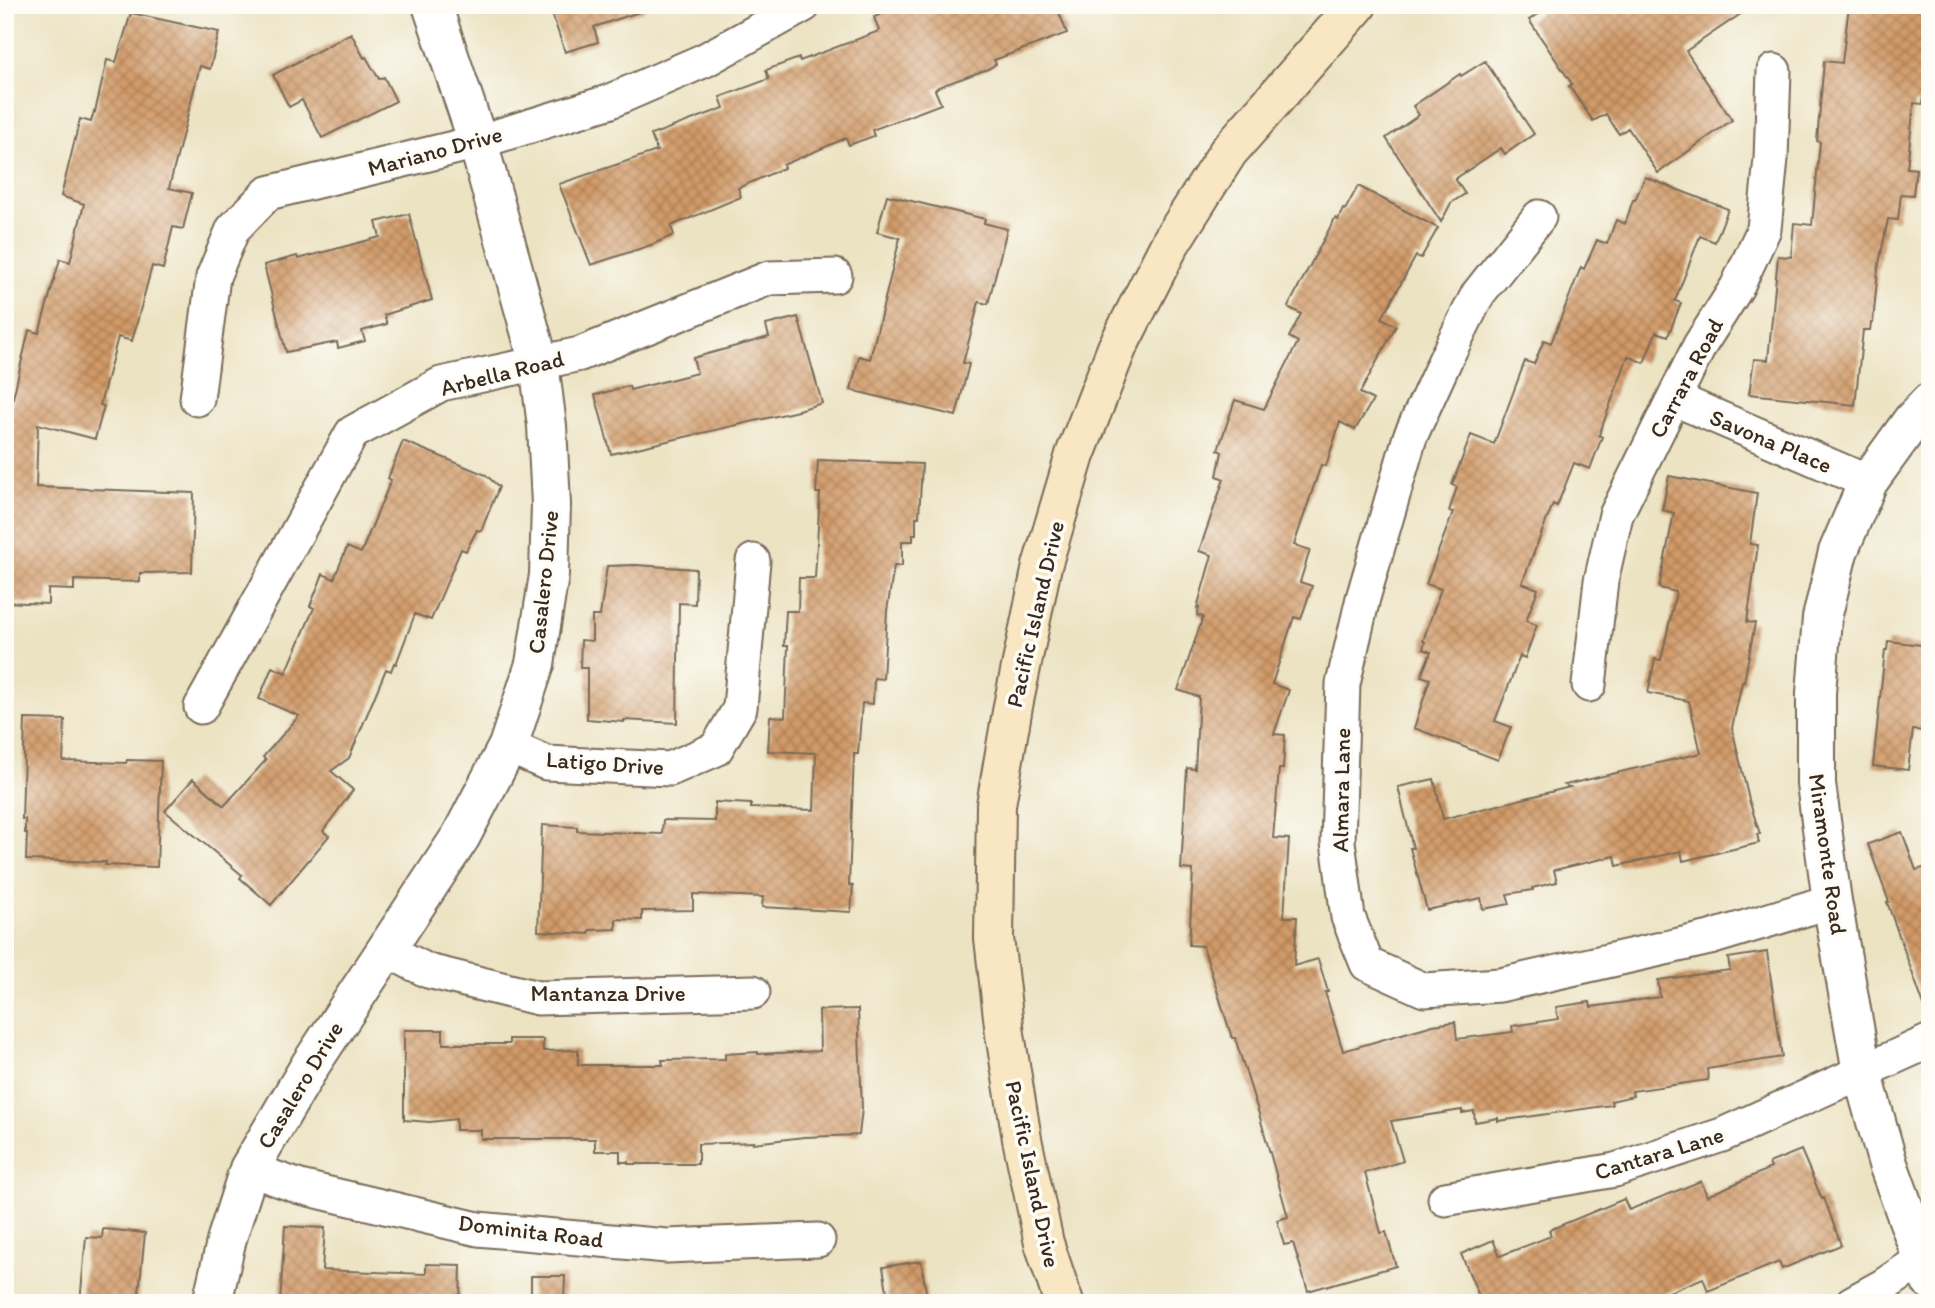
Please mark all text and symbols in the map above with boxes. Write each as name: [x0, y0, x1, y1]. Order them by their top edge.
street label: Mariano Drive: [365, 120, 505, 182]
street label: Carrara Road: [1643, 313, 1729, 443]
street label: Arbella Road: [437, 344, 567, 402]
street label: Savona Place: [1706, 403, 1836, 479]
street label: Casalero Drive: [522, 509, 564, 655]
street label: Pacific Island Drive: [1000, 518, 1070, 710]
street label: Almara Lane: [1326, 727, 1356, 853]
street label: Latigo Drive: [545, 745, 665, 781]
street label: Miramonte Road: [1803, 772, 1853, 936]
street label: Mantanza Drive: [530, 979, 686, 1007]
street label: Casalero Drive: [251, 1016, 349, 1154]
street label: Pacific Island Drive: [999, 1078, 1067, 1270]
street label: Cantara Lane: [1591, 1120, 1727, 1186]
street label: Dominita Road: [457, 1208, 606, 1254]

